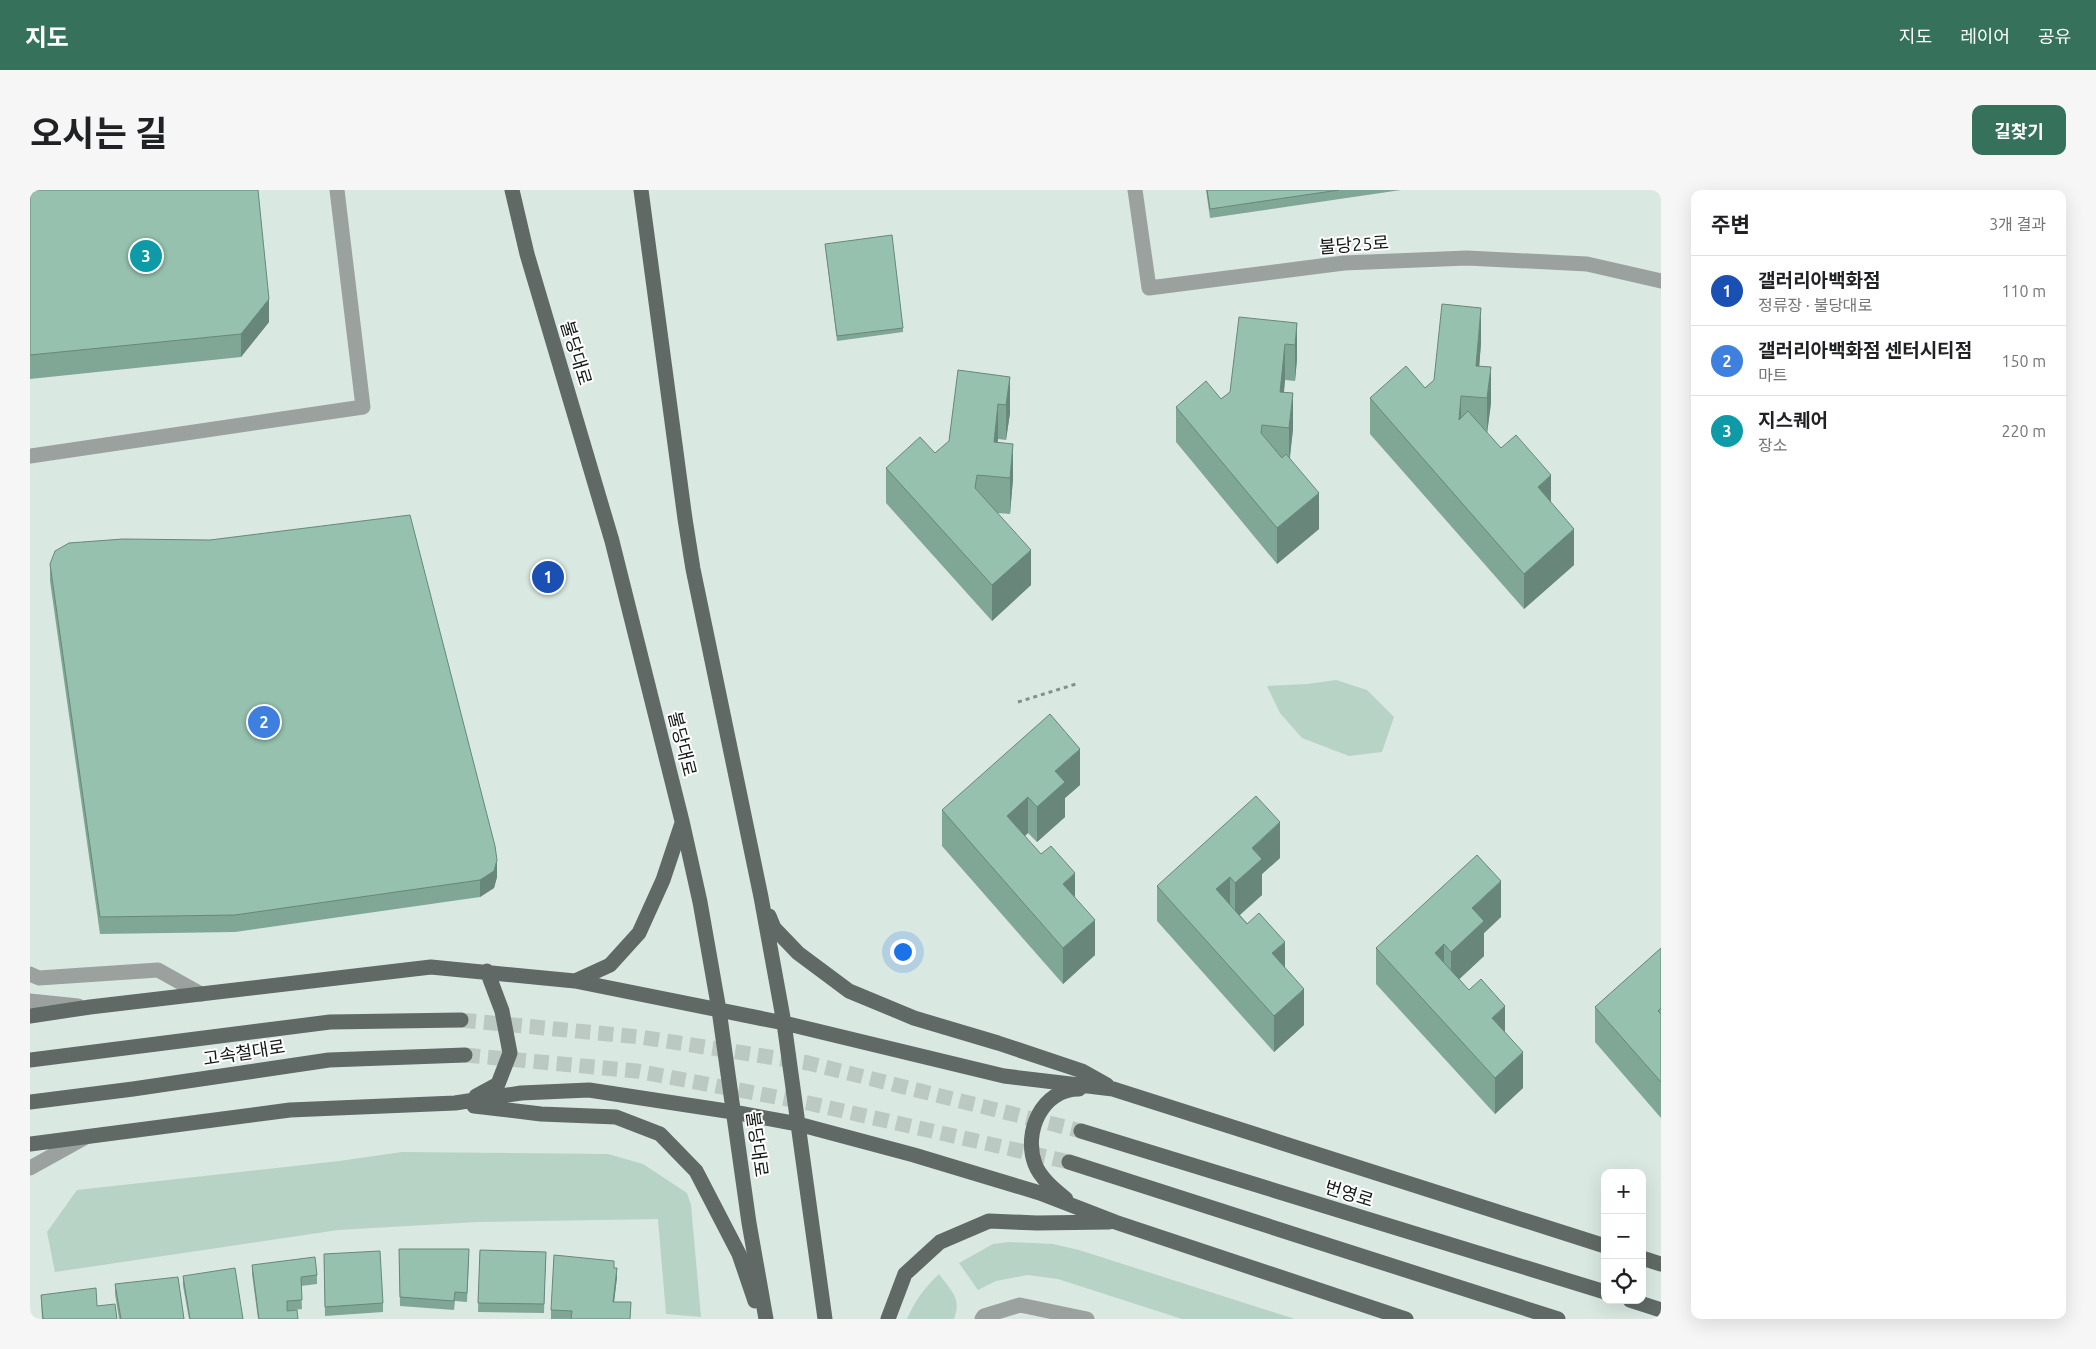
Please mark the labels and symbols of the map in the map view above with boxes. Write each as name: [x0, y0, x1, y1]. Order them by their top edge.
street label: 불당25로: [1318, 232, 1390, 256]
pin: 3: [130, 237, 162, 275]
street label: 불당대로: [558, 318, 596, 387]
pin: 1: [532, 558, 564, 596]
pin: 2: [248, 703, 280, 741]
street label: 불당대로: [665, 709, 701, 778]
your location: [890, 939, 916, 965]
street label: 고속철대로: [201, 1036, 286, 1068]
street label: 불당대로: [743, 1110, 773, 1178]
street label: 번영로: [1323, 1176, 1376, 1210]

